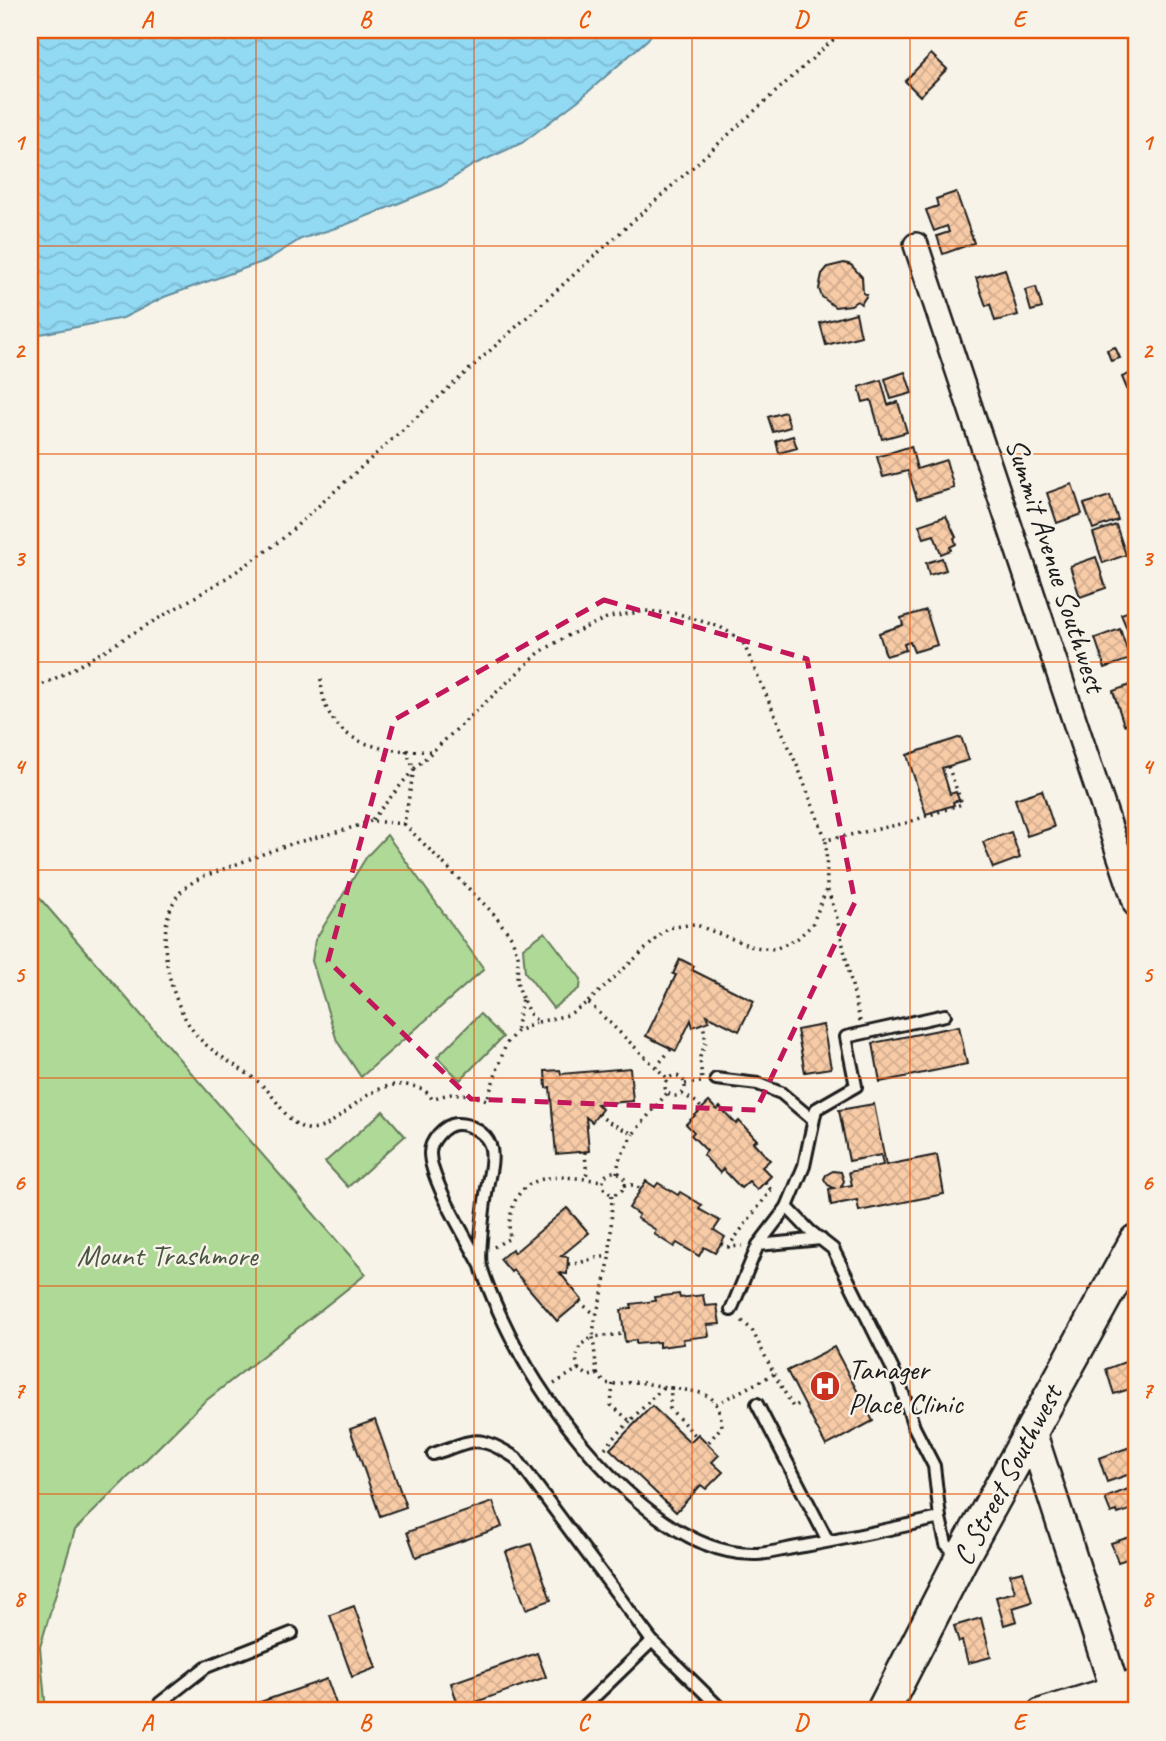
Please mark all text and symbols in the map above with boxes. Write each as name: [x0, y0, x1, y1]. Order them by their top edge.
text: A: [141, 5, 155, 34]
text: B: [359, 5, 373, 34]
text: C: [578, 5, 592, 34]
text: D: [794, 5, 810, 34]
text: E: [1013, 5, 1029, 34]
text: 1: [14, 128, 27, 157]
text: 1: [1142, 128, 1155, 157]
text: 2: [14, 336, 27, 365]
text: 2: [1142, 336, 1155, 365]
street label: Summit Avenue Southwest: [997, 433, 1116, 700]
text: 3: [14, 544, 27, 573]
text: 3: [1142, 544, 1155, 573]
text: 4: [14, 752, 27, 781]
text: 4: [1142, 752, 1155, 781]
text: 5: [14, 960, 26, 989]
text: 5: [1142, 960, 1154, 989]
text: 6: [14, 1168, 27, 1197]
text: 6: [1142, 1168, 1155, 1197]
park label: Mount Trashmore: [77, 1236, 260, 1274]
place label: Tanager Place Clinic: [848, 1350, 964, 1422]
hospital icon: Tanager Place Clinic: [808, 1369, 842, 1403]
text: 7: [14, 1376, 27, 1405]
street label: C Street Southwest: [944, 1376, 1072, 1572]
text: 7: [1142, 1376, 1155, 1405]
text: 8: [14, 1584, 27, 1613]
text: 8: [1142, 1584, 1155, 1613]
text: A: [141, 1708, 155, 1737]
text: B: [359, 1708, 373, 1737]
text: C: [578, 1708, 592, 1737]
text: D: [794, 1708, 810, 1737]
text: E: [1013, 1708, 1029, 1737]

